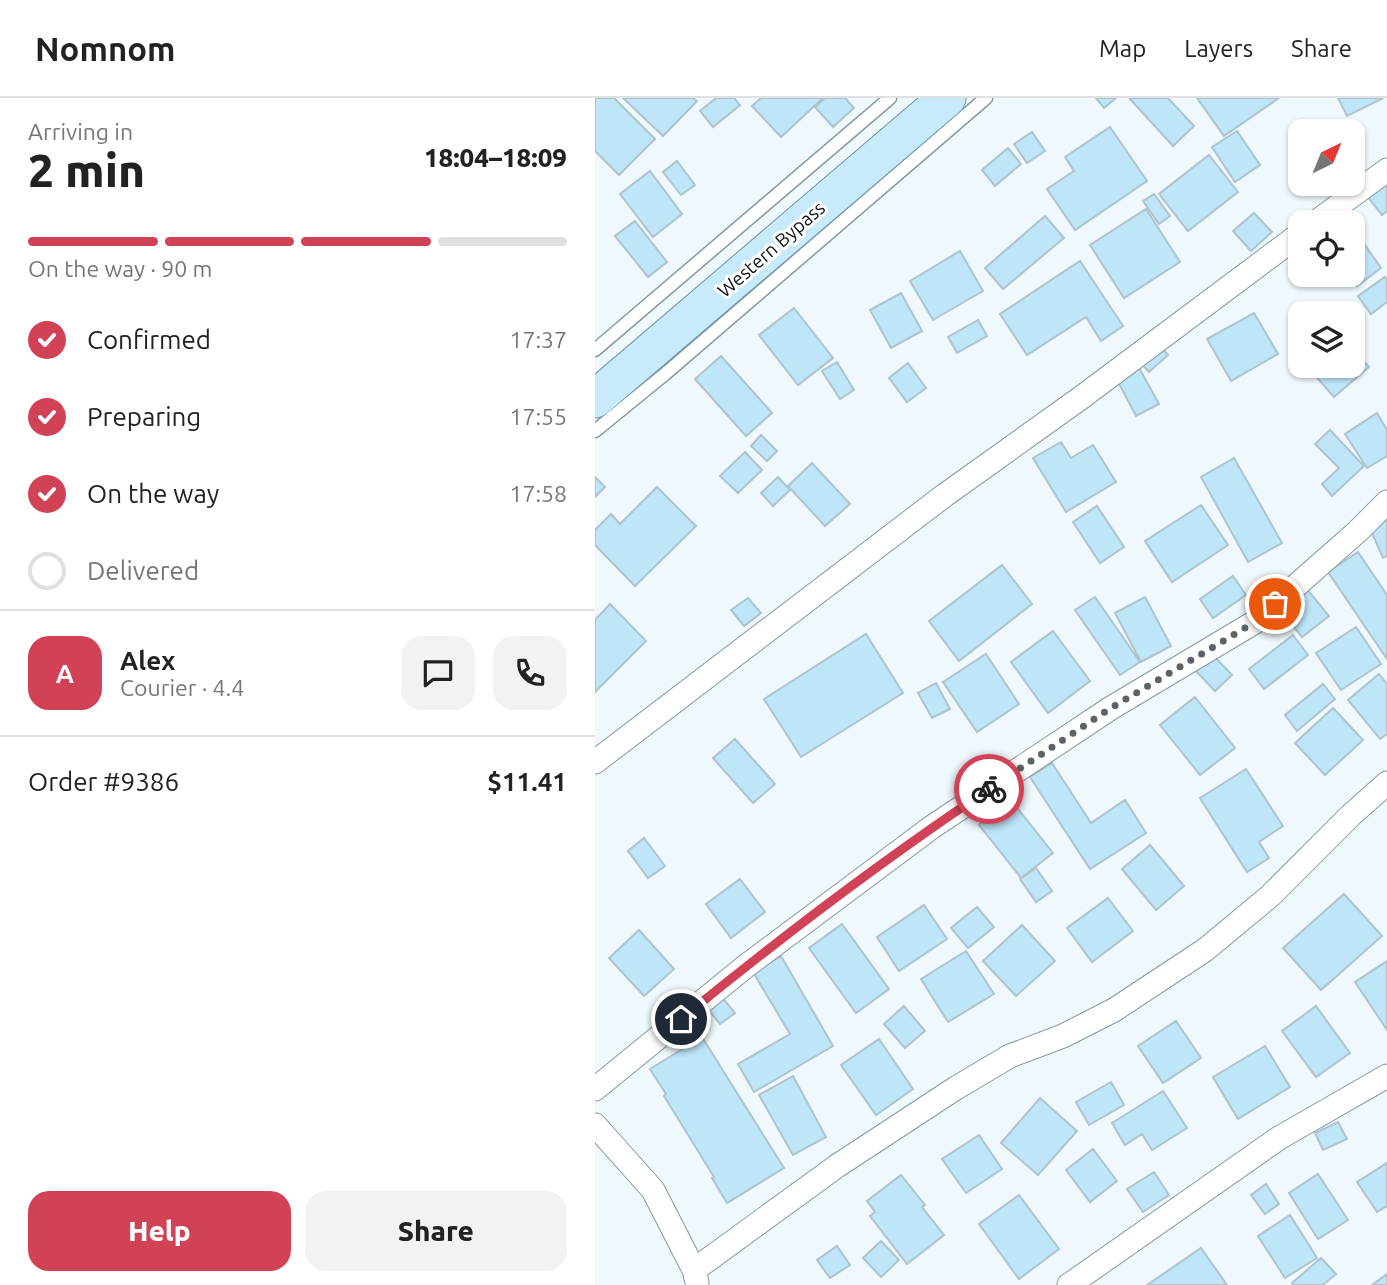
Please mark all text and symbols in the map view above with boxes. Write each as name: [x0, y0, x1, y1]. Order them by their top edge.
text: Nomnom: [35, 30, 176, 67]
text: Map: [1099, 35, 1146, 62]
text: Layers: [1184, 35, 1253, 62]
text: Share: [1291, 35, 1352, 62]
text: Arriving in: [28, 119, 133, 144]
north arrow: [1288, 119, 1365, 196]
map controls: [1288, 119, 1365, 378]
text: 18:04–18:09: [424, 143, 567, 172]
text: 2 min: [28, 144, 145, 196]
street label: Western Bypass: [713, 196, 829, 302]
button: locate: [1288, 210, 1365, 287]
text: On the way · 90 m: [28, 256, 212, 281]
button: layers: [1288, 301, 1365, 378]
icon: check: [28, 321, 66, 359]
text: Confirmed: [87, 325, 211, 354]
text: 17:37: [509, 327, 567, 352]
icon: check: [28, 398, 66, 436]
text: Preparing: [87, 402, 201, 431]
text: 17:55: [509, 404, 567, 429]
icon: check: [28, 475, 66, 513]
text: On the way: [87, 479, 219, 508]
text: 17:58: [509, 481, 567, 506]
text: Delivered: [87, 556, 199, 585]
pin: [1245, 574, 1305, 634]
icon: bag: [1256, 585, 1294, 623]
button: chat: [401, 636, 475, 710]
button: phone: [493, 636, 567, 710]
text: Alex: [120, 646, 175, 675]
text: A: [56, 659, 74, 688]
text: Courier · 4.4: [120, 675, 244, 700]
courier: [954, 754, 1024, 824]
text: Order #9386: [28, 767, 179, 796]
text: $11.41: [487, 767, 567, 796]
icon: bike: [970, 770, 1008, 808]
pin: [651, 989, 711, 1049]
icon: home: [662, 1000, 700, 1038]
button: Help: [28, 1191, 291, 1271]
button: Share: [305, 1191, 567, 1271]

